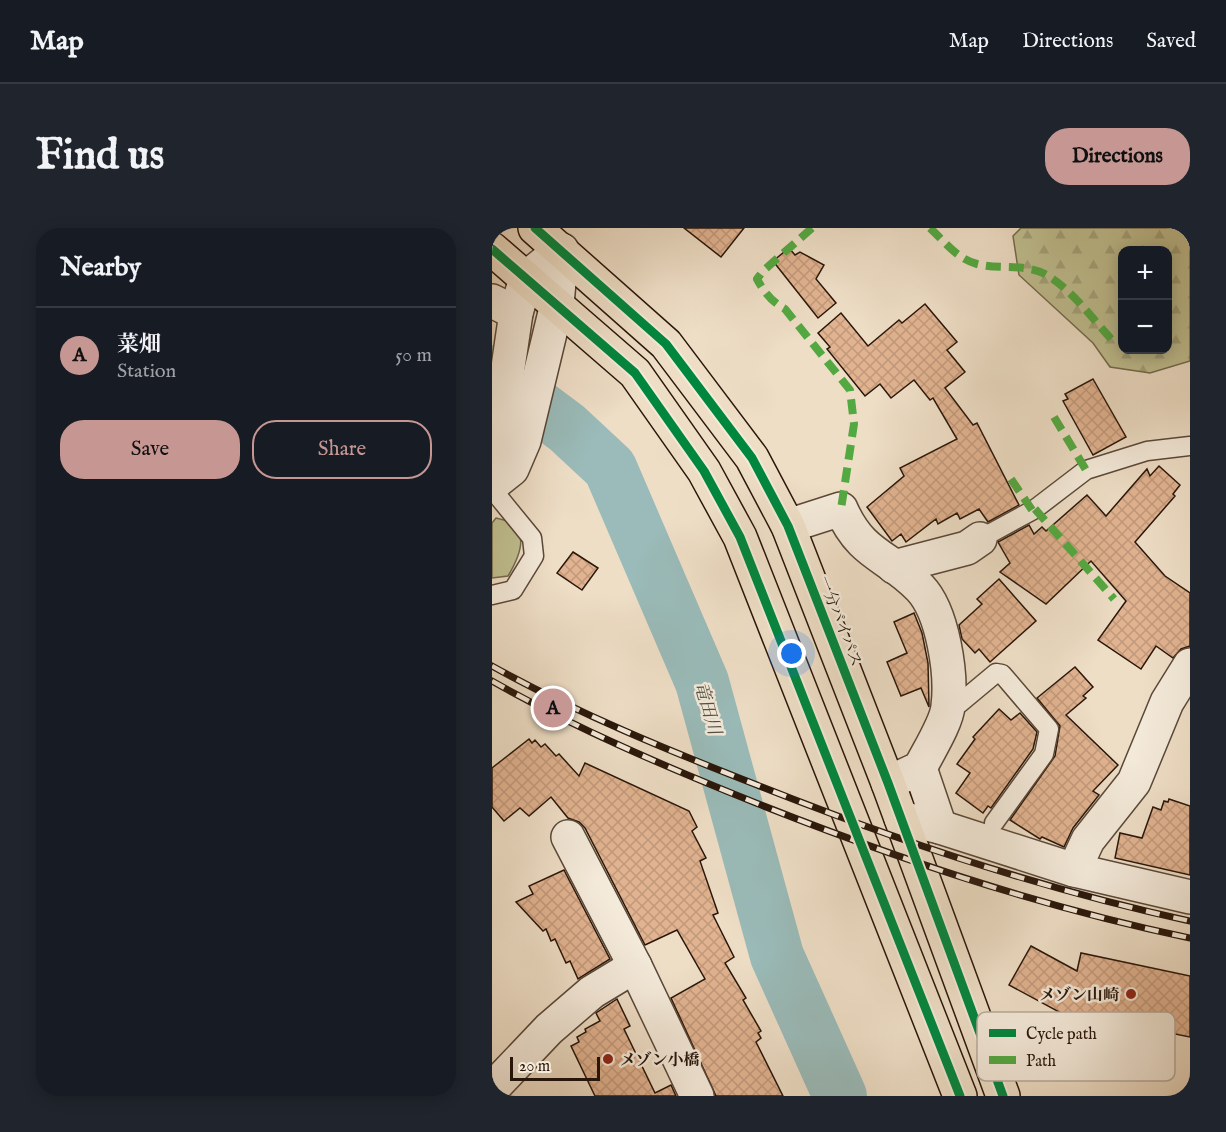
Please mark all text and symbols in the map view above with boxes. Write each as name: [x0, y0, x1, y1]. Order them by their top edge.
text: Map: [30, 24, 84, 59]
text: Map: [949, 28, 989, 55]
text: Directions: [1022, 28, 1113, 55]
text: Saved: [1146, 28, 1196, 55]
button: Directions: [1045, 128, 1190, 185]
text: Find us: [36, 130, 164, 183]
map controls: [1118, 246, 1172, 354]
button: +: [1118, 246, 1172, 300]
text: Nearby: [60, 251, 141, 284]
button: −: [1118, 300, 1172, 354]
text: 菜畑: [117, 331, 161, 359]
text: A: [73, 343, 86, 368]
text: 50 m: [395, 343, 432, 368]
text: Station: [117, 359, 176, 384]
button: Save: [60, 420, 240, 479]
button: Share: [252, 420, 432, 479]
street label: 一分バイパス: [813, 573, 866, 670]
your location: [777, 639, 806, 668]
water label: 竜田川: [688, 679, 726, 739]
pin: A: [534, 686, 572, 730]
place label: メゾン山崎: [1039, 986, 1120, 1006]
marker: メゾン山崎: [1124, 987, 1138, 1001]
legend: [977, 1012, 1175, 1081]
text: Cycle path: [1026, 1025, 1097, 1045]
place label: メゾン小橋: [620, 1051, 700, 1071]
marker: メゾン小橋: [601, 1052, 615, 1066]
text: Path: [1026, 1052, 1057, 1072]
scale bar: [510, 1054, 600, 1082]
text: 20 m: [519, 1057, 550, 1077]

